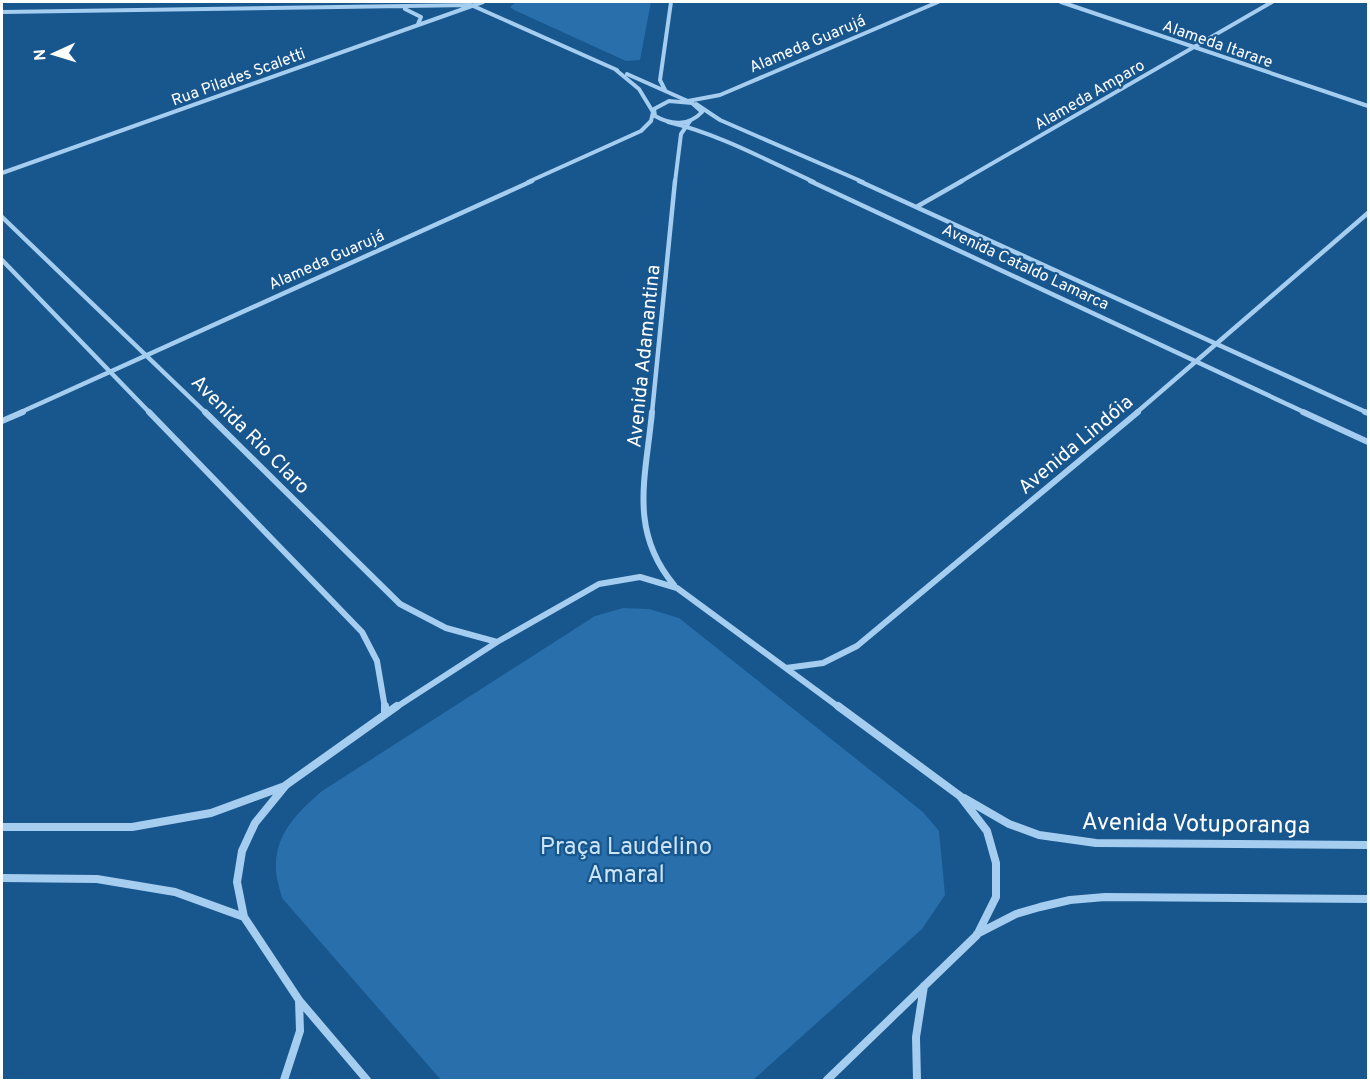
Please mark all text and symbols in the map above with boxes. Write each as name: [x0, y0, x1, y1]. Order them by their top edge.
street label: Alameda Guarujá: [747, 11, 869, 78]
street label: Alameda Itarare: [1159, 17, 1275, 73]
north arrow: [24, 24, 84, 84]
street label: Rua Pilades Scaletti: [169, 44, 308, 111]
text: N: [31, 48, 51, 61]
street label: Alameda Amparo: [1031, 56, 1149, 135]
street label: Avenida Cataldo Lamarca: [939, 220, 1112, 315]
street label: Alameda Guarujá: [266, 226, 388, 295]
street label: Avenida Adamantina: [622, 263, 668, 449]
street label: Avenida Rio Claro: [184, 370, 315, 501]
street label: Avenida Lindóia: [1013, 390, 1139, 501]
street label: Avenida Votuporanga: [1081, 808, 1311, 842]
park label: Praça Laudelino Amaral: [540, 833, 712, 891]

